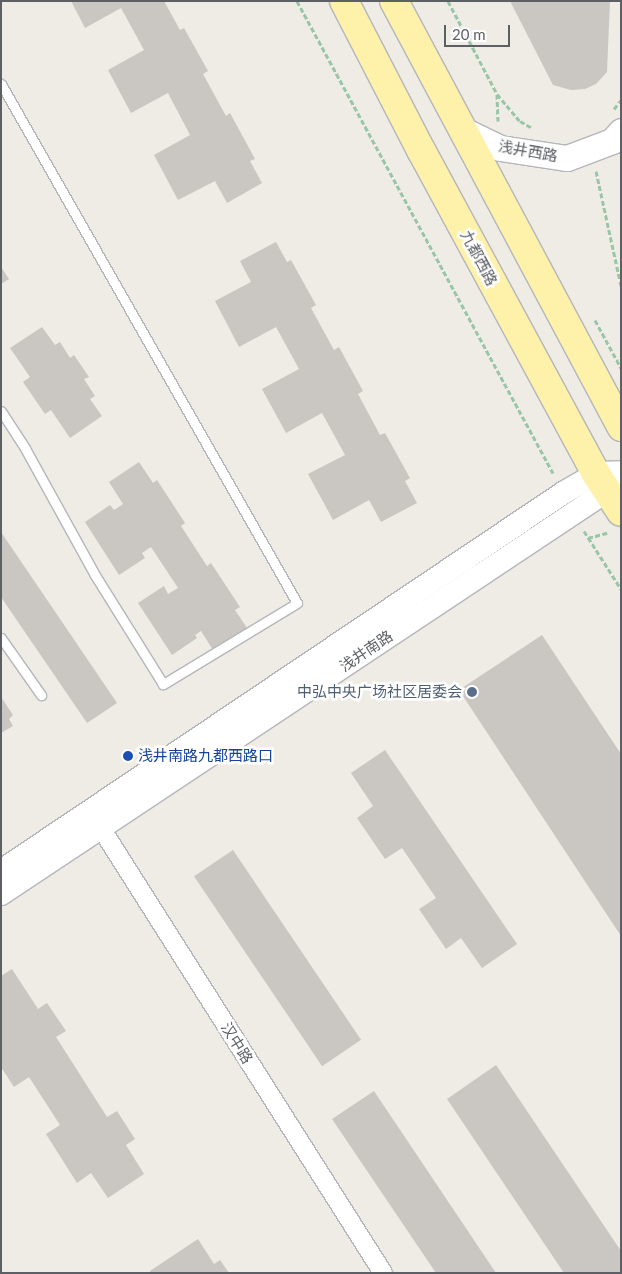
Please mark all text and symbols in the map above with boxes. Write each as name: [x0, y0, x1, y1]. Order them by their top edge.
scale bar: [447, 15, 513, 47]
text: 20 m: [452, 25, 486, 43]
street label: 浅井西路: [497, 137, 559, 165]
street label: 九都西路: [457, 227, 501, 289]
street label: 浅井南路: [336, 627, 396, 675]
place label: 中弘中央广场社区居委会: [297, 683, 462, 701]
marker: 中弘中央广场社区居委会: [466, 686, 478, 698]
place label: 浅井南路九都西路口: [138, 747, 273, 765]
marker: 浅井南路九都西路口: [122, 750, 134, 762]
street label: 汉中路: [217, 1019, 257, 1067]

